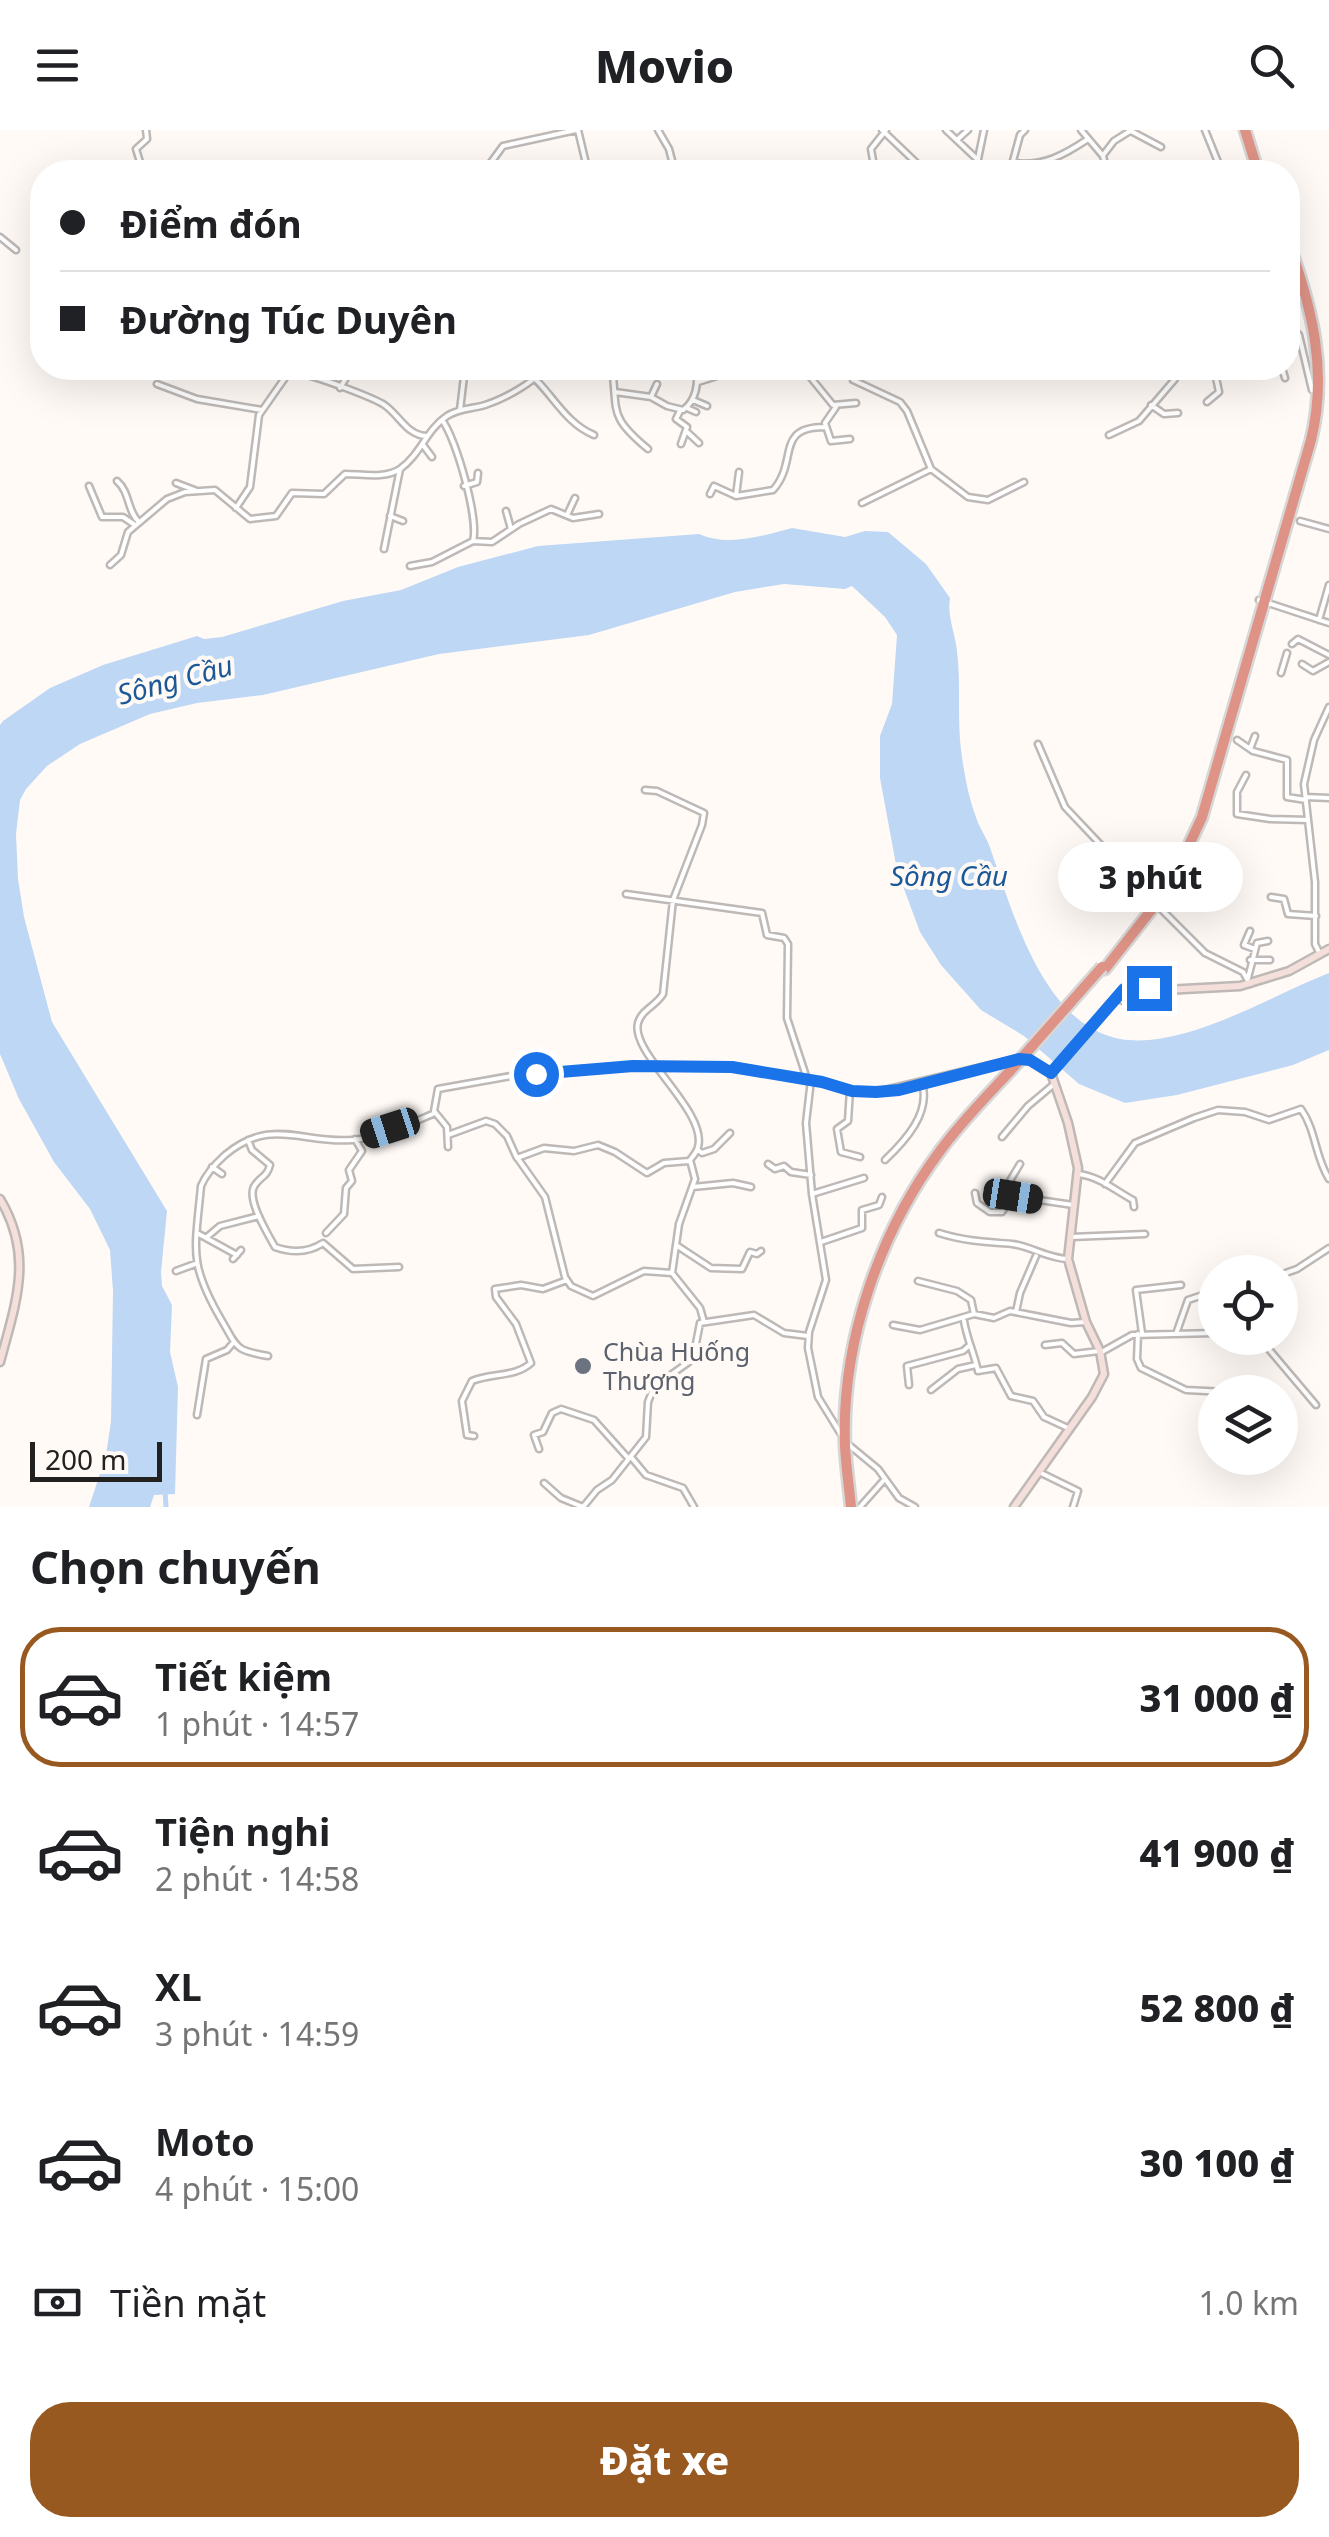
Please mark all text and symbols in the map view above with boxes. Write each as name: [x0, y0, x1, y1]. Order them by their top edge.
text: Movio: [595, 35, 734, 96]
icon: menu: [30, 38, 85, 93]
icon: search: [1244, 38, 1299, 93]
text: Điểm đón: [120, 197, 302, 249]
text: Đường Túc Duyên: [120, 293, 457, 345]
water label: Sông Cầu: [113, 645, 237, 713]
callout: 3 phút: [1056, 843, 1242, 913]
text: 3 phút: [1099, 855, 1202, 898]
water label: Sông Cầu: [890, 856, 1008, 894]
route end: [1127, 966, 1172, 1011]
route start: [514, 1052, 559, 1097]
car: [357, 1104, 423, 1152]
car: [981, 1176, 1045, 1216]
map controls: [1198, 1255, 1298, 1475]
button: locate: [1198, 1255, 1298, 1355]
place label: Chùa Huống Thượng: [603, 1334, 750, 1397]
marker: Chùa Huống Thượng: [572, 1355, 594, 1377]
button: layers: [1198, 1375, 1298, 1475]
scale bar: [30, 1437, 162, 1482]
text: 200 m: [45, 1440, 127, 1478]
text: Chọn chuyến: [30, 1536, 321, 1597]
text: Tiết kiệm: [155, 1650, 332, 1702]
icon: car: [35, 1652, 125, 1742]
text: 31 000 ₫: [1140, 1671, 1294, 1723]
text: 1 phút · 14:57: [155, 1702, 359, 1745]
text: Tiện nghi: [155, 1805, 330, 1857]
icon: car: [35, 1807, 125, 1897]
text: 41 900 ₫: [1140, 1826, 1294, 1878]
text: 2 phút · 14:58: [155, 1857, 359, 1900]
text: XL: [155, 1960, 202, 2012]
icon: car: [35, 1962, 125, 2052]
text: 52 800 ₫: [1140, 1981, 1294, 2033]
text: 3 phút · 14:59: [155, 2012, 359, 2055]
text: Moto: [155, 2115, 255, 2167]
icon: car: [35, 2117, 125, 2207]
text: 30 100 ₫: [1140, 2136, 1294, 2188]
text: 4 phút · 15:00: [155, 2167, 359, 2210]
icon: cash: [30, 2275, 85, 2330]
text: Tiền mặt: [110, 2276, 266, 2328]
text: 1.0 km: [1198, 2281, 1299, 2324]
button: Đặt xe: [30, 2402, 1299, 2517]

